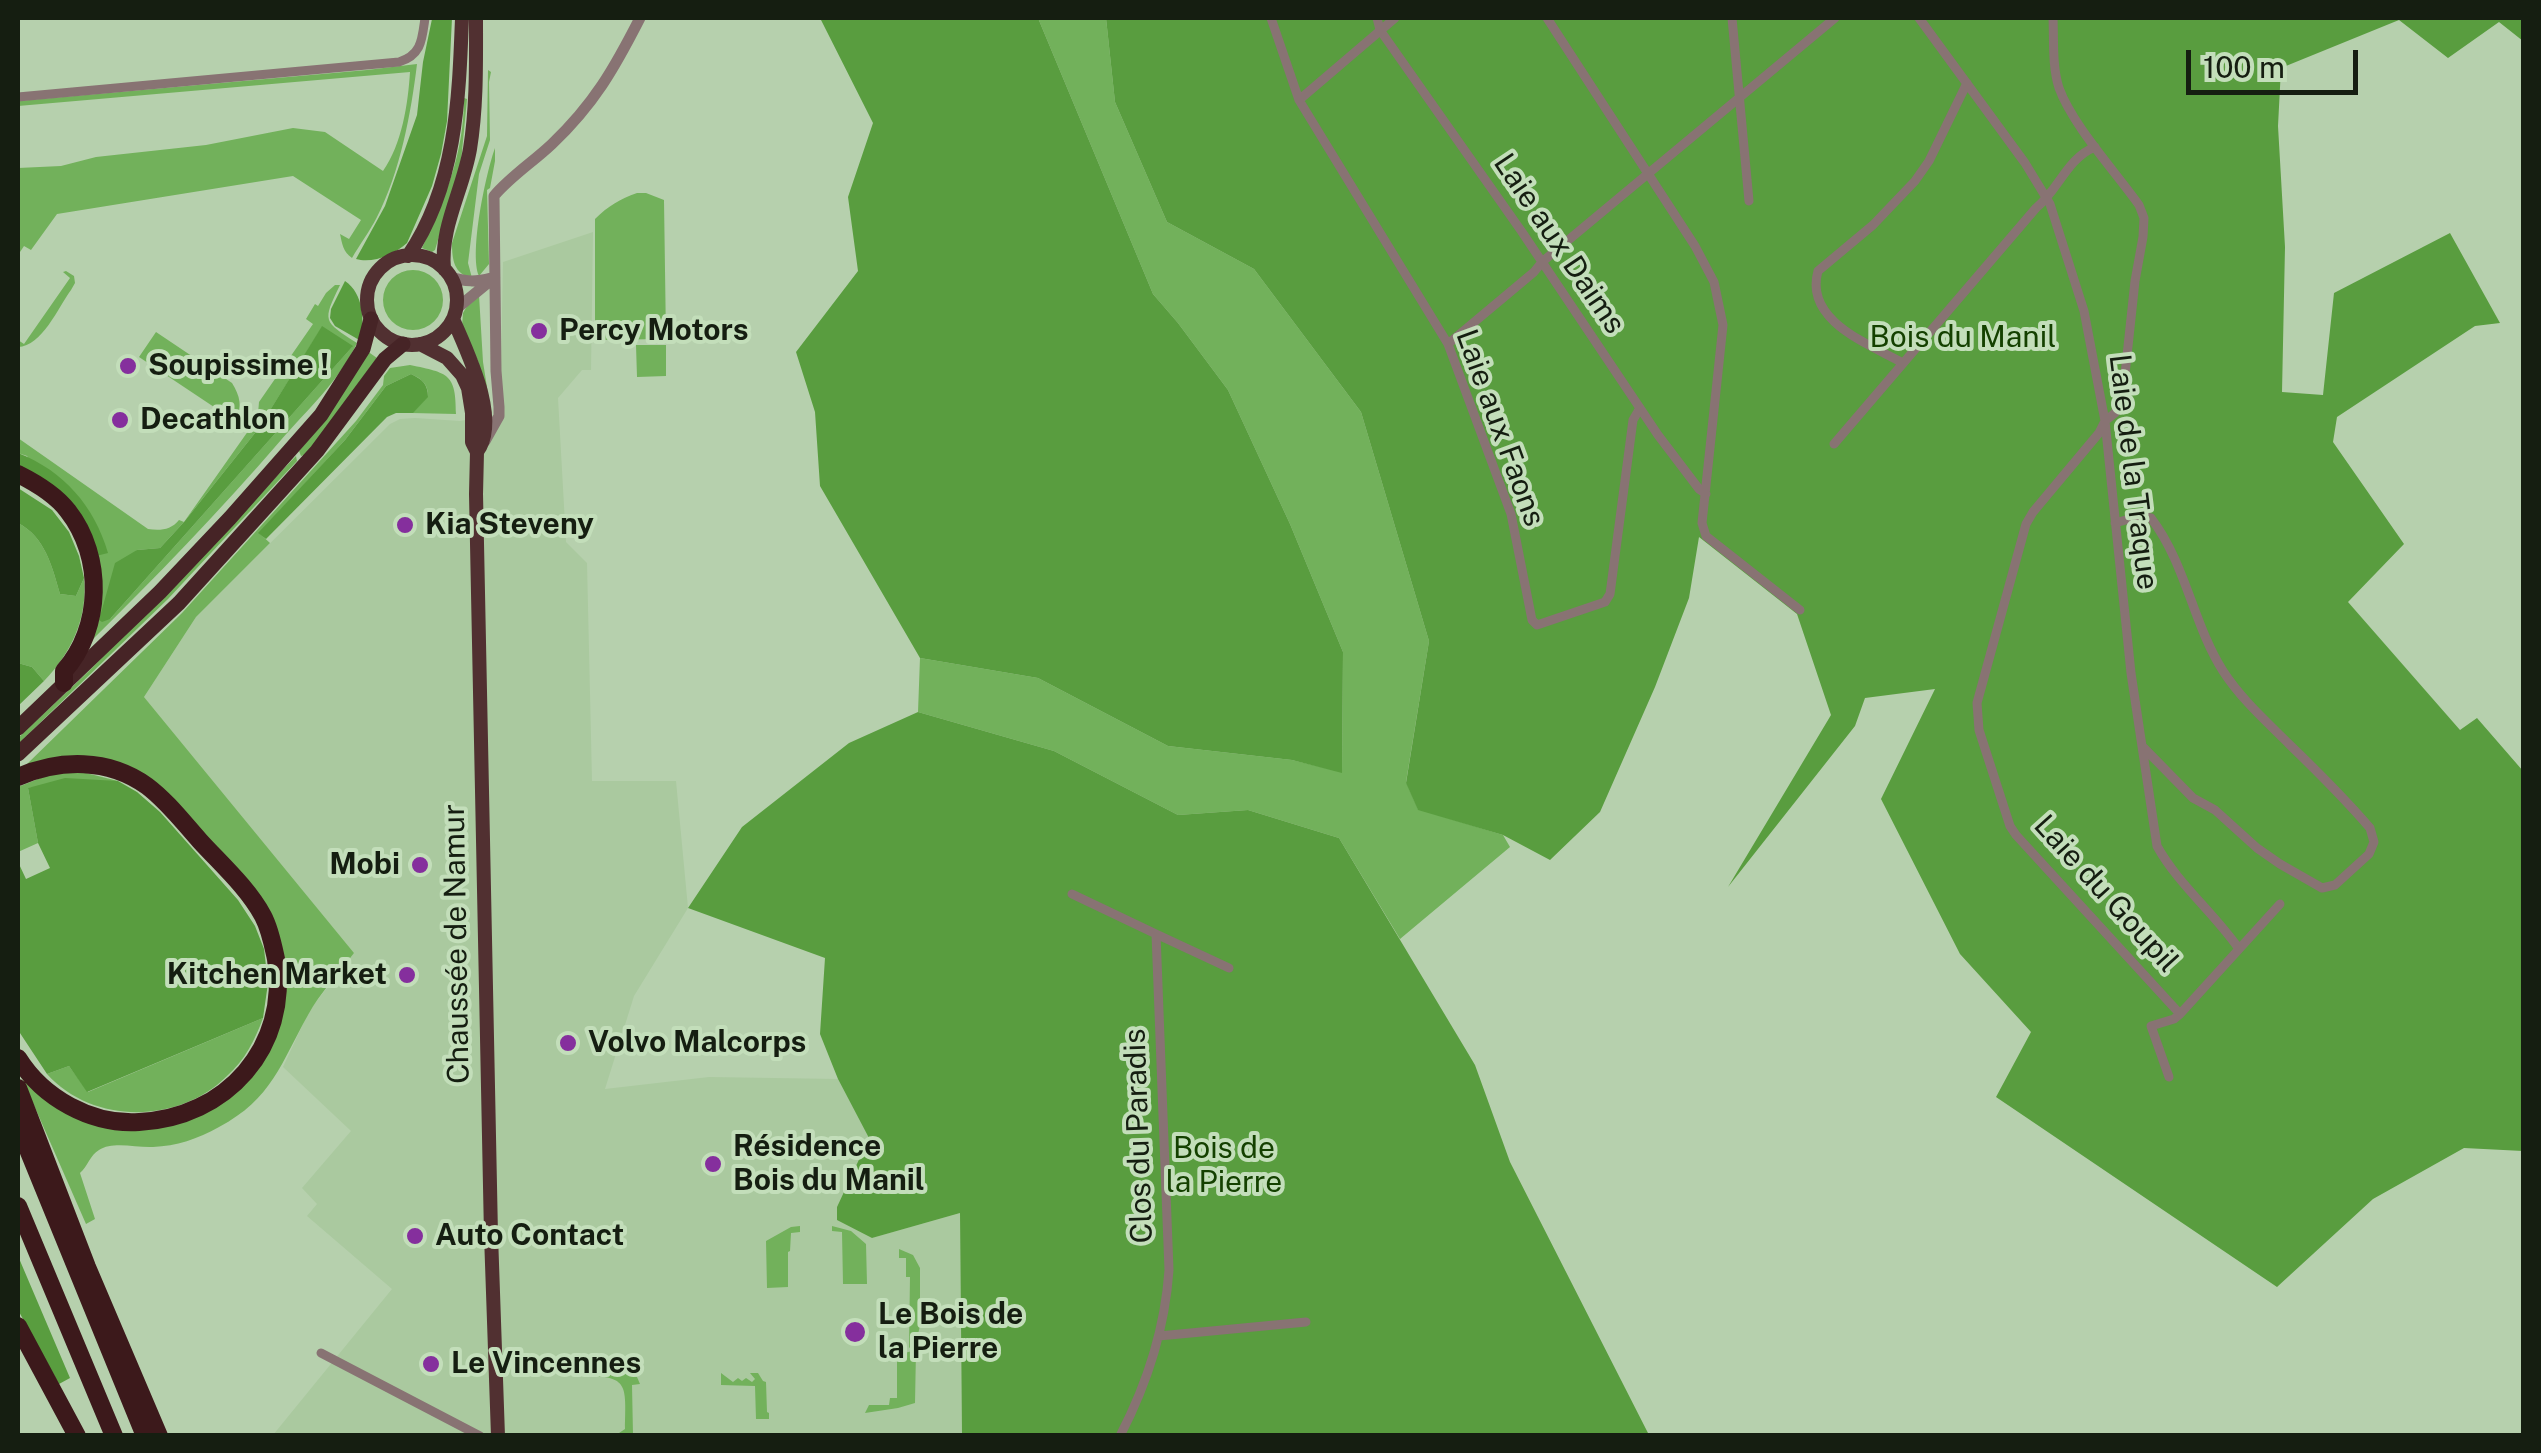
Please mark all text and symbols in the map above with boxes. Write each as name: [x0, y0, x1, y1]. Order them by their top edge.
scale bar: [2191, 30, 2364, 92]
text: 100 m: [2203, 49, 2285, 85]
street label: Laie aux Daims: [1486, 147, 1632, 341]
place label: Percy Motors: [559, 313, 749, 349]
marker: Percy Motors: [528, 320, 550, 342]
park label: Bois du Manil: [1870, 320, 2056, 356]
street label: Laie aux Faons: [1448, 325, 1552, 531]
place label: Soupissime !: [148, 348, 329, 384]
street label: Laie de la Traque: [2101, 352, 2165, 592]
marker: Soupissime !: [117, 355, 139, 377]
place label: Decathlon: [140, 402, 286, 438]
marker: Decathlon: [109, 409, 131, 431]
place label: Kia Steveny: [425, 507, 594, 543]
marker: Kia Steveny: [394, 514, 416, 536]
street label: Chaussée de Namur: [437, 804, 477, 1084]
street label: Laie du Goupil: [2026, 808, 2186, 980]
place label: Mobi: [329, 847, 400, 883]
marker: Mobi: [409, 854, 431, 876]
place label: Kitchen Market: [167, 957, 387, 993]
marker: Kitchen Market: [396, 964, 418, 986]
place label: Volvo Malcorps: [588, 1025, 806, 1061]
street label: Clos du Paradis: [1117, 1028, 1161, 1244]
marker: Volvo Malcorps: [557, 1032, 579, 1054]
place label: Résidence Bois du Manil: [733, 1129, 925, 1200]
park label: Bois de la Pierre: [1166, 1131, 1282, 1202]
marker: Résidence Bois du Manil: [702, 1153, 724, 1175]
place label: Auto Contact: [435, 1218, 624, 1254]
marker: Auto Contact: [404, 1225, 426, 1247]
place label: Le Bois de la Pierre: [878, 1297, 1023, 1368]
marker: Le Bois de la Pierre: [842, 1319, 868, 1345]
place label: Le Vincennes: [451, 1346, 641, 1382]
marker: Le Vincennes: [420, 1353, 442, 1375]

